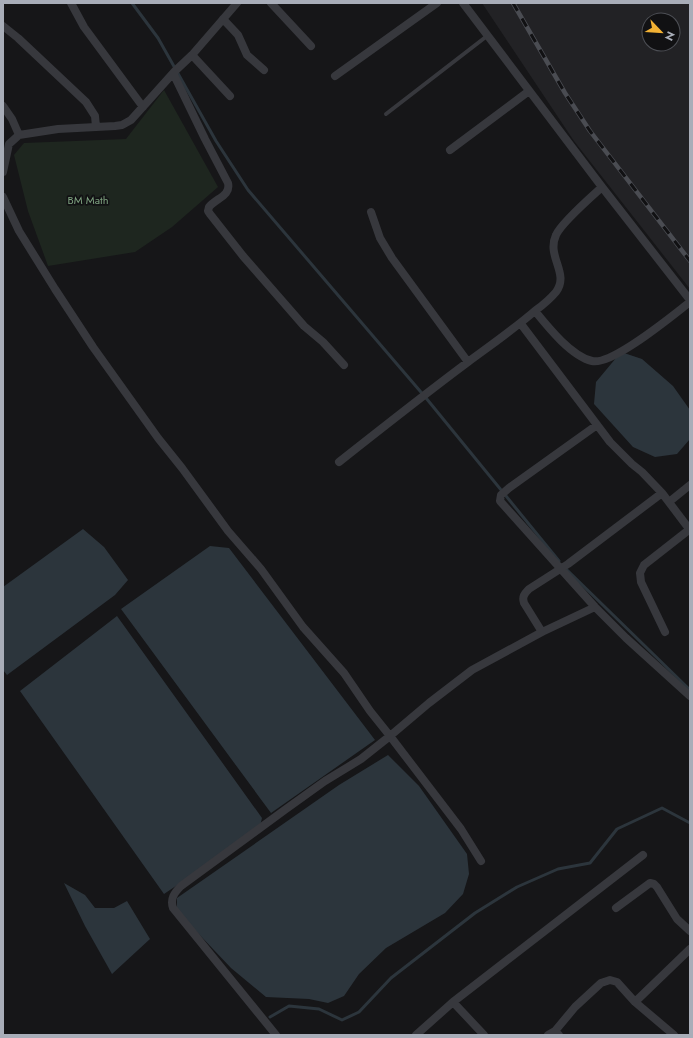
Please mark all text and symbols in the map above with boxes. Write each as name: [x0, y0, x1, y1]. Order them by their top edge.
north arrow: [641, 12, 681, 52]
text: N: [661, 29, 679, 44]
park label: BM Math: [68, 192, 108, 208]

